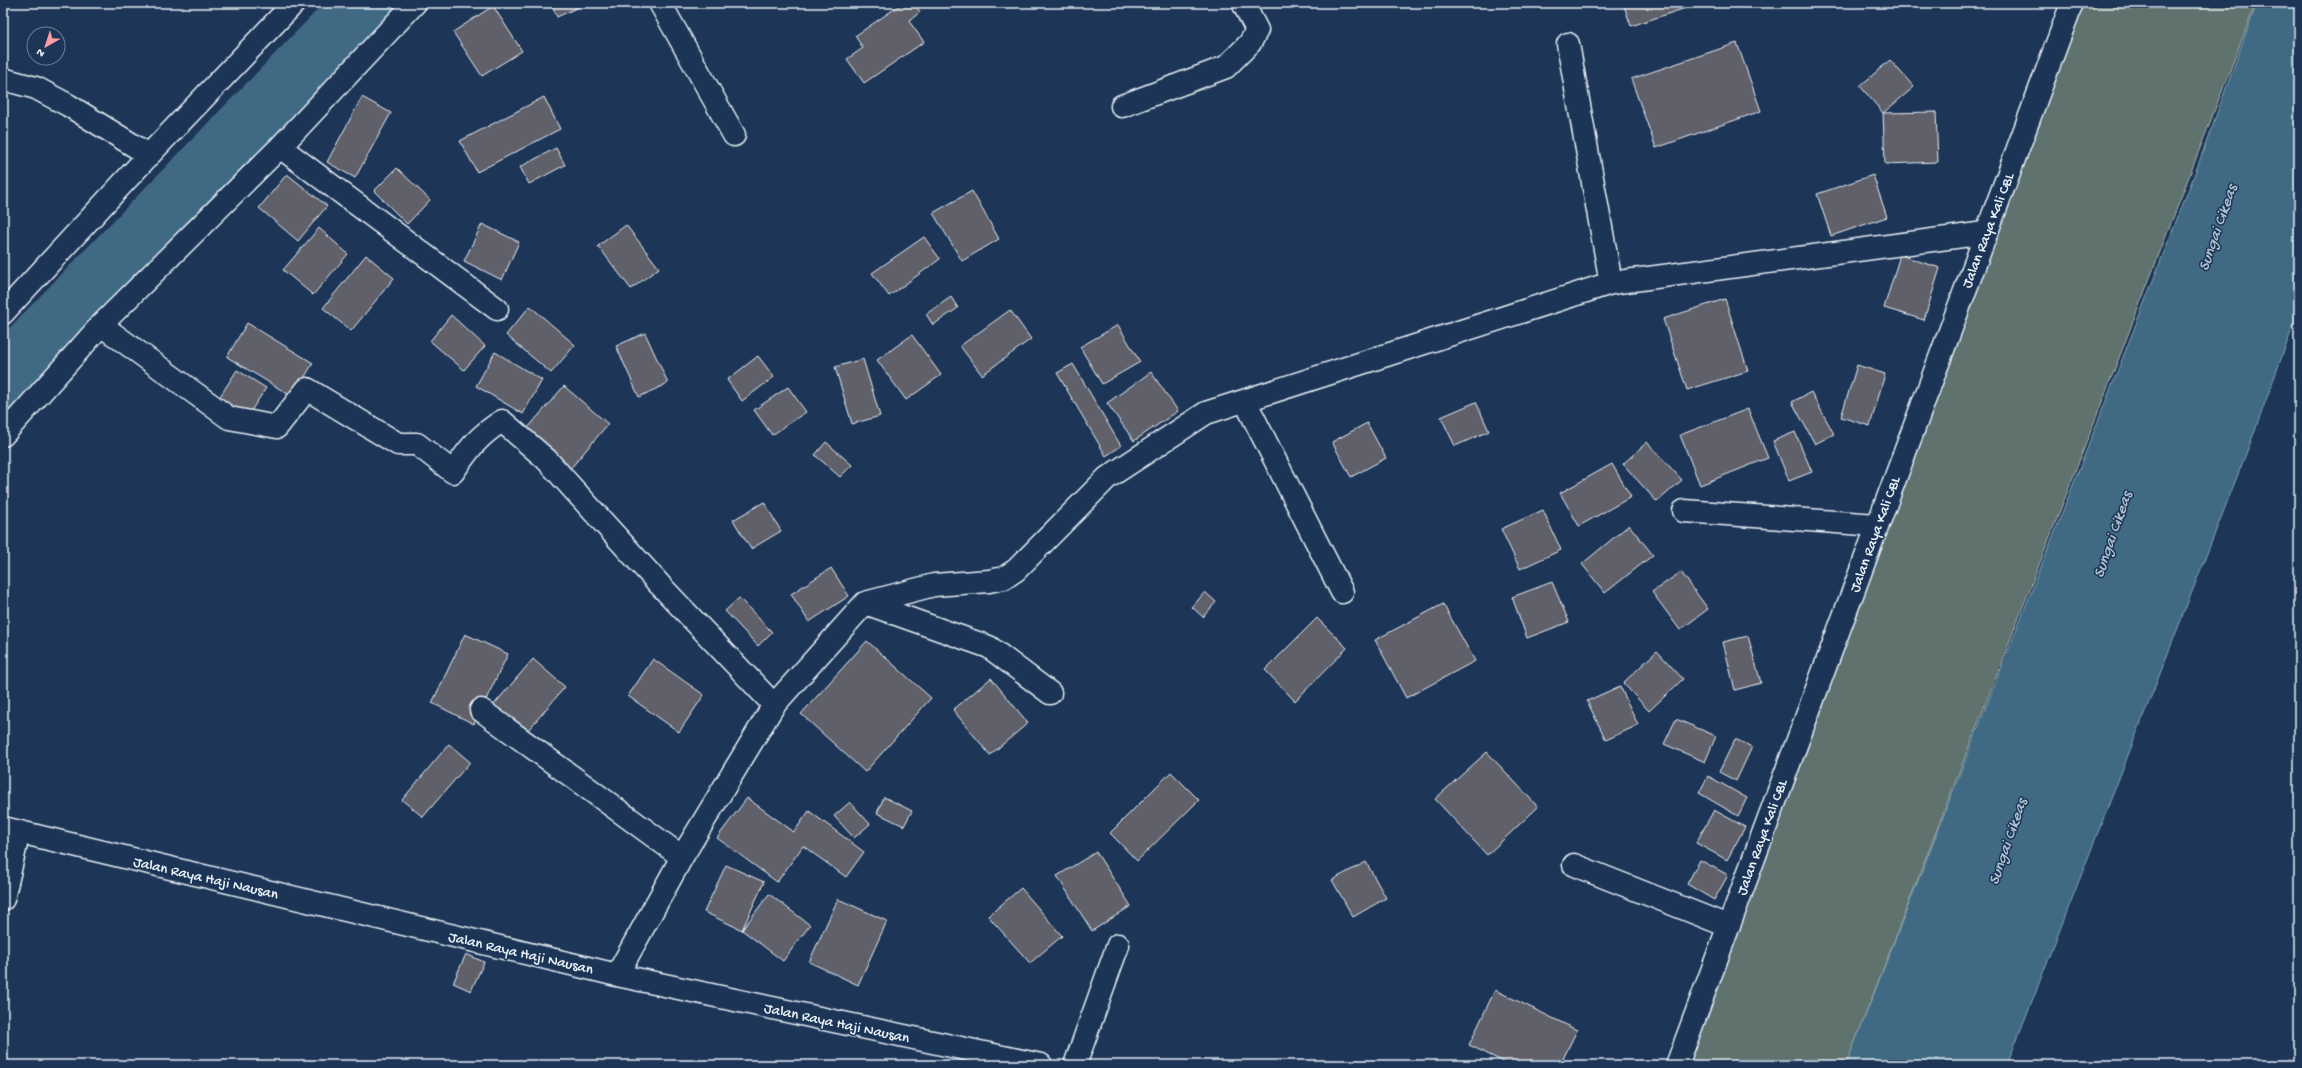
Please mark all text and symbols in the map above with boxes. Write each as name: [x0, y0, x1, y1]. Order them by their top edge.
north arrow: [26, 26, 66, 66]
text: N: [34, 45, 48, 59]
street label: Jalan Raya Kali CBL: [1959, 170, 2019, 291]
water label: Sungai Cikeas: [2196, 180, 2244, 274]
street label: Jalan Raya Kali CBL: [1847, 474, 1905, 595]
water label: Sungai Cikeas: [2091, 487, 2139, 581]
street label: Jalan Raya Kali CBL: [1734, 777, 1792, 898]
water label: Sungai Cikeas: [1986, 794, 2034, 888]
street label: Jalan Raya Haji Nausan: [131, 854, 280, 904]
street label: Jalan Raya Haji Nausan: [446, 929, 595, 979]
street label: Jalan Raya Haji Nausan: [762, 1000, 911, 1048]

